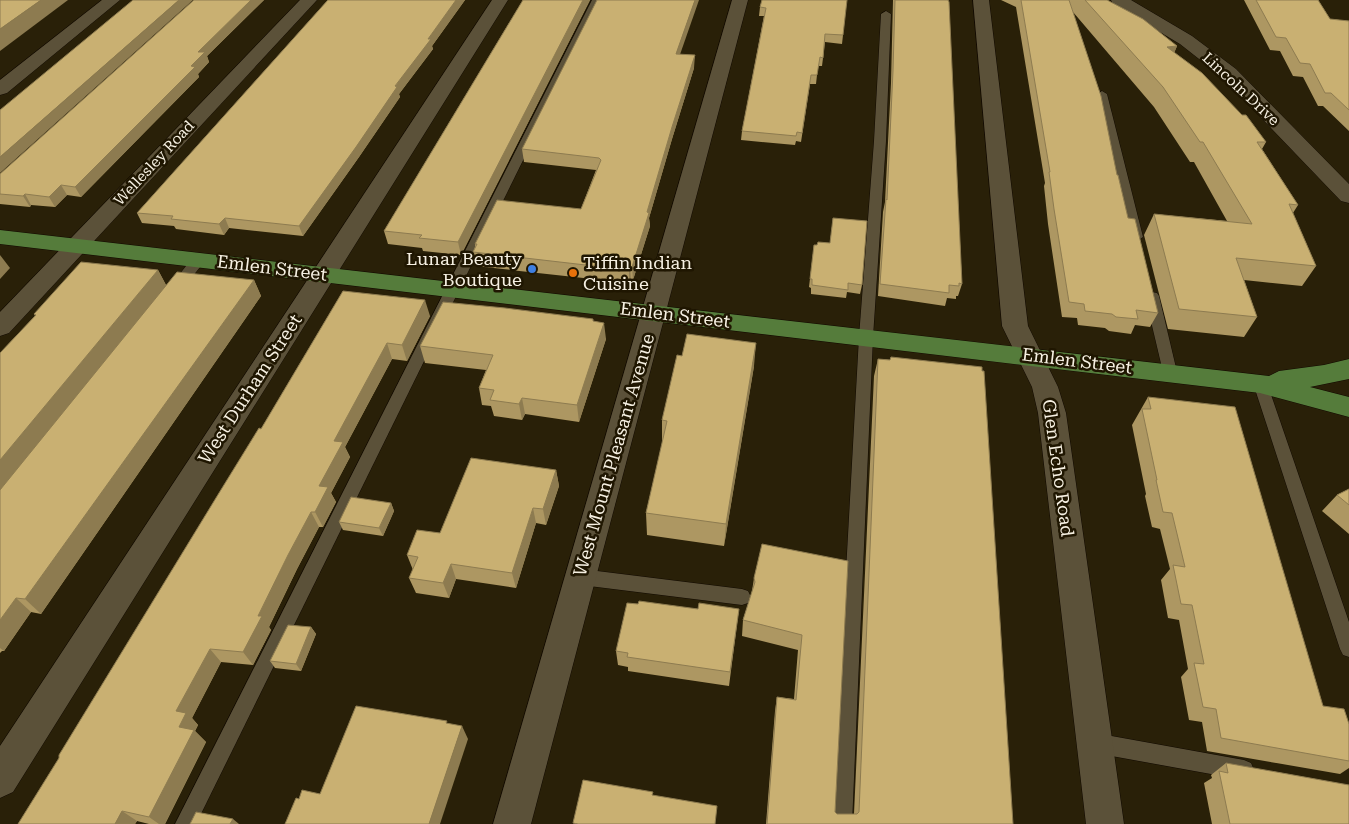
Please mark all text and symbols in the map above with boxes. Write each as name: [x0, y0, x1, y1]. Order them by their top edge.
street label: Lincoln Drive: [1199, 49, 1283, 129]
street label: Wellesley Road: [110, 117, 198, 209]
place label: Lunar Beauty Boutique: [406, 248, 522, 290]
street label: Emlen Street: [216, 250, 329, 285]
place label: Tiffin Indian Cuisine: [583, 252, 692, 294]
marker: Lunar Beauty Boutique: [526, 263, 538, 275]
marker: Tiffin Indian Cuisine: [567, 267, 579, 279]
street label: Emlen Street: [619, 297, 732, 332]
street label: West Durham Street: [193, 310, 306, 467]
street label: West Mount Pleasant Avenue: [569, 331, 658, 579]
street label: Emlen Street: [1021, 343, 1134, 378]
street label: Glen Echo Road: [1038, 398, 1079, 539]

